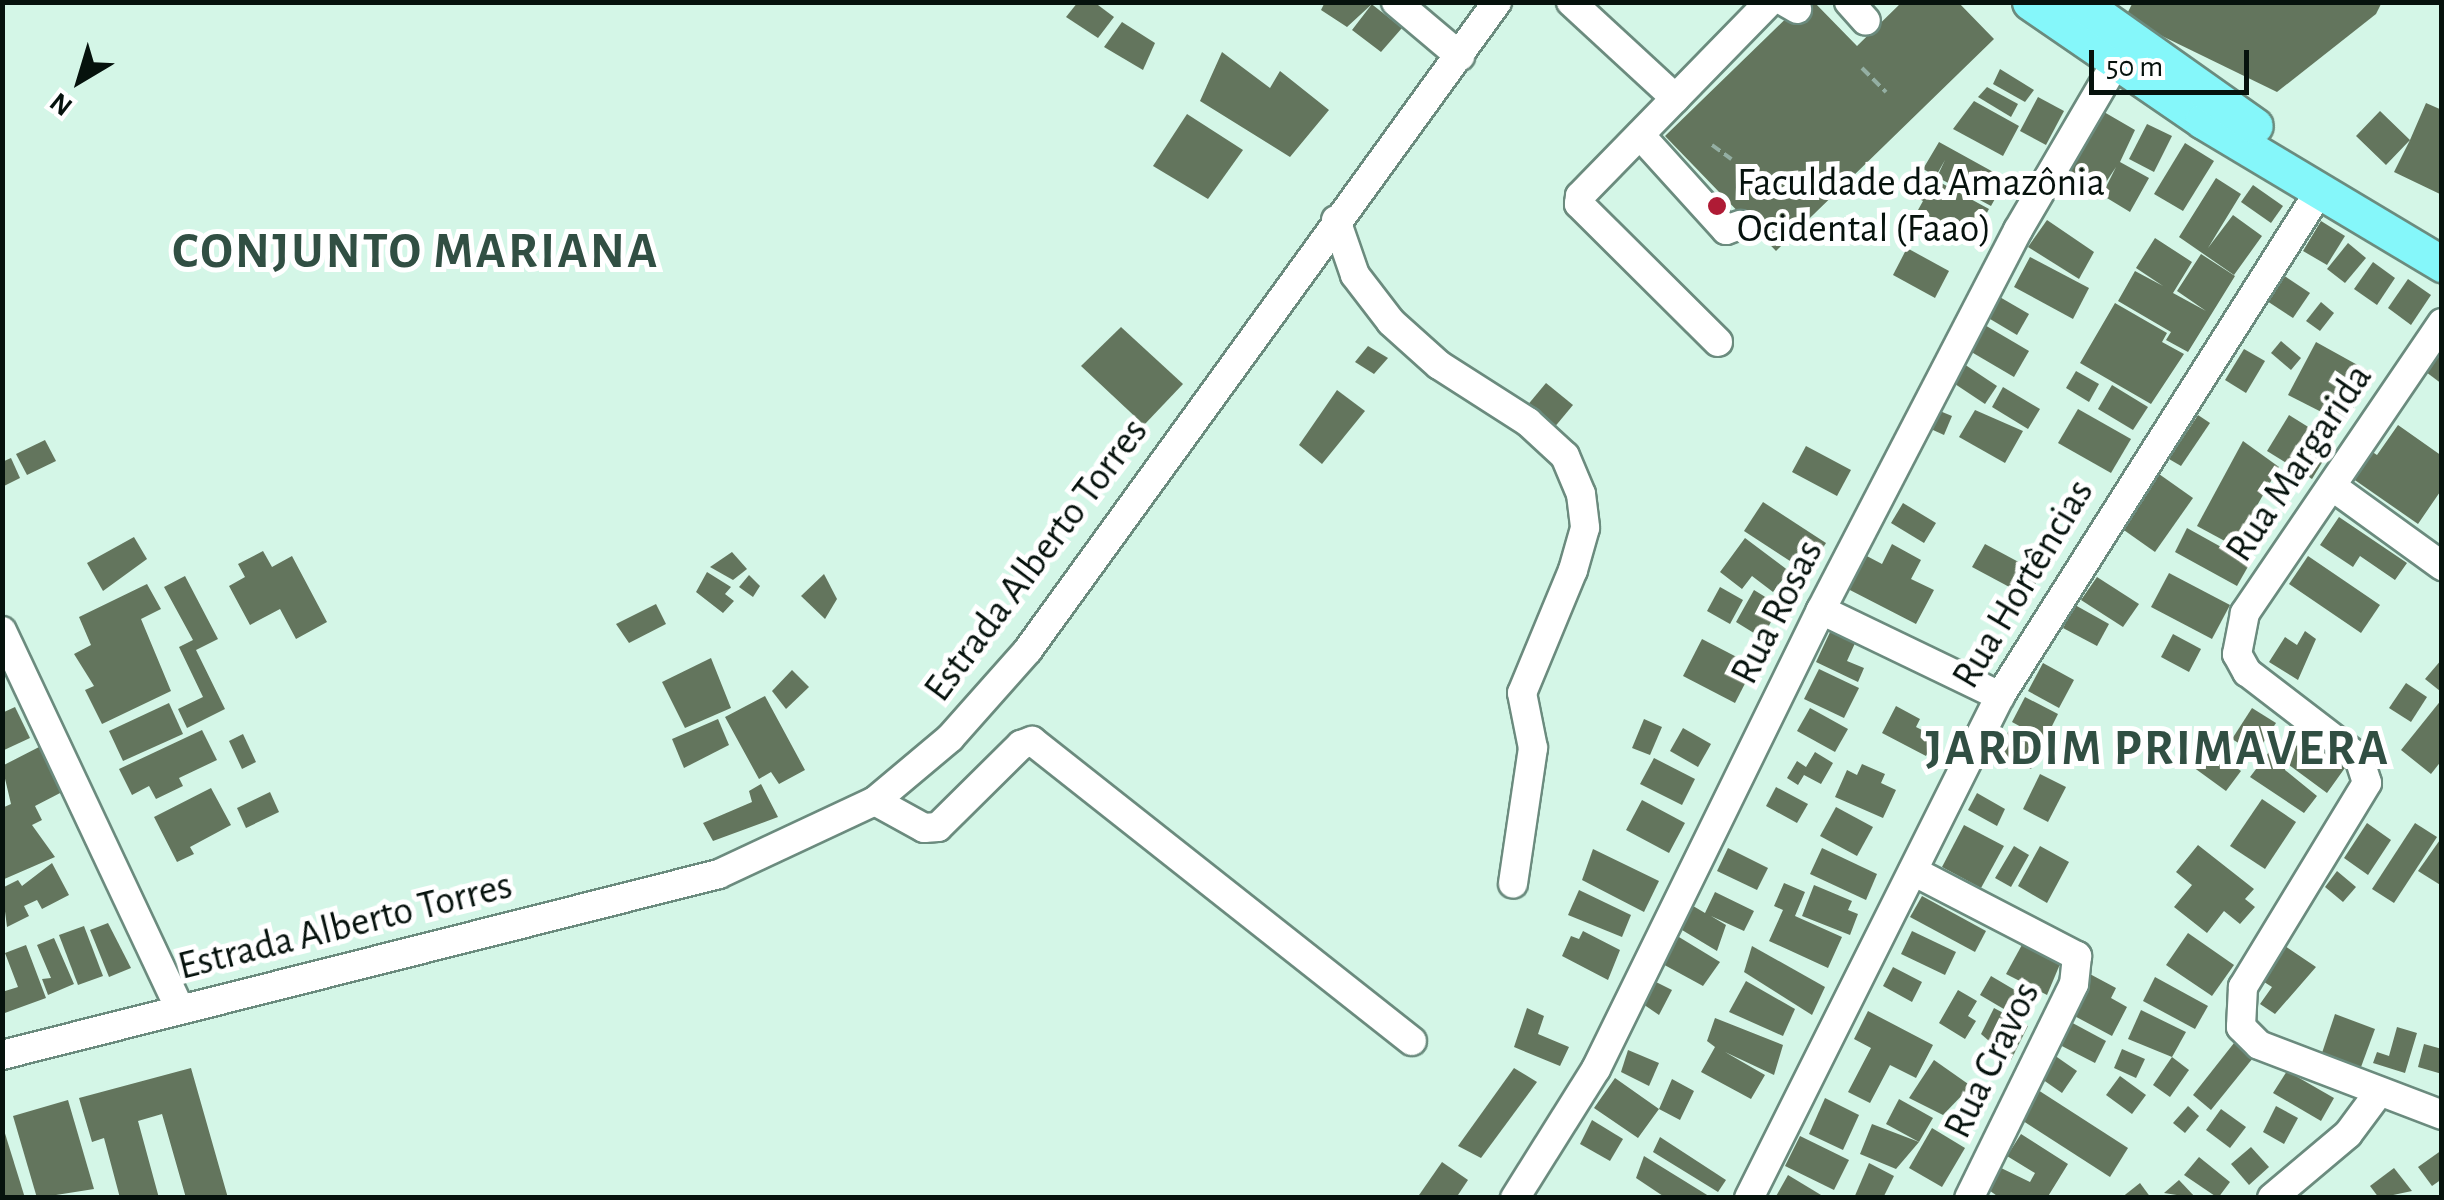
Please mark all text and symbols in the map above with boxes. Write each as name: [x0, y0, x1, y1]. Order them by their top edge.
north arrow: [30, 30, 130, 130]
scale bar: [2094, 30, 2254, 92]
text: 50 m: [2106, 52, 2163, 82]
text: N: [45, 87, 78, 121]
place label: Faculdade da Amazônia Ocidental (Faao): [1737, 159, 2105, 253]
marker: Faculdade da Amazônia Ocidental (Faao): [1706, 195, 1728, 217]
district label: CONJUNTO MARIANA: [172, 223, 660, 283]
street label: Rua Margarida: [2215, 355, 2383, 571]
street label: Estrada Alberto Torres: [914, 409, 1158, 711]
street label: Rua Hortências: [1942, 471, 2104, 697]
street label: Rua Rosas: [1720, 532, 1834, 692]
district label: JARDIM PRIMAVERA: [1925, 720, 2391, 780]
street label: Estrada Alberto Torres: [173, 861, 517, 991]
street label: Rua Cravos: [1934, 974, 2050, 1146]

